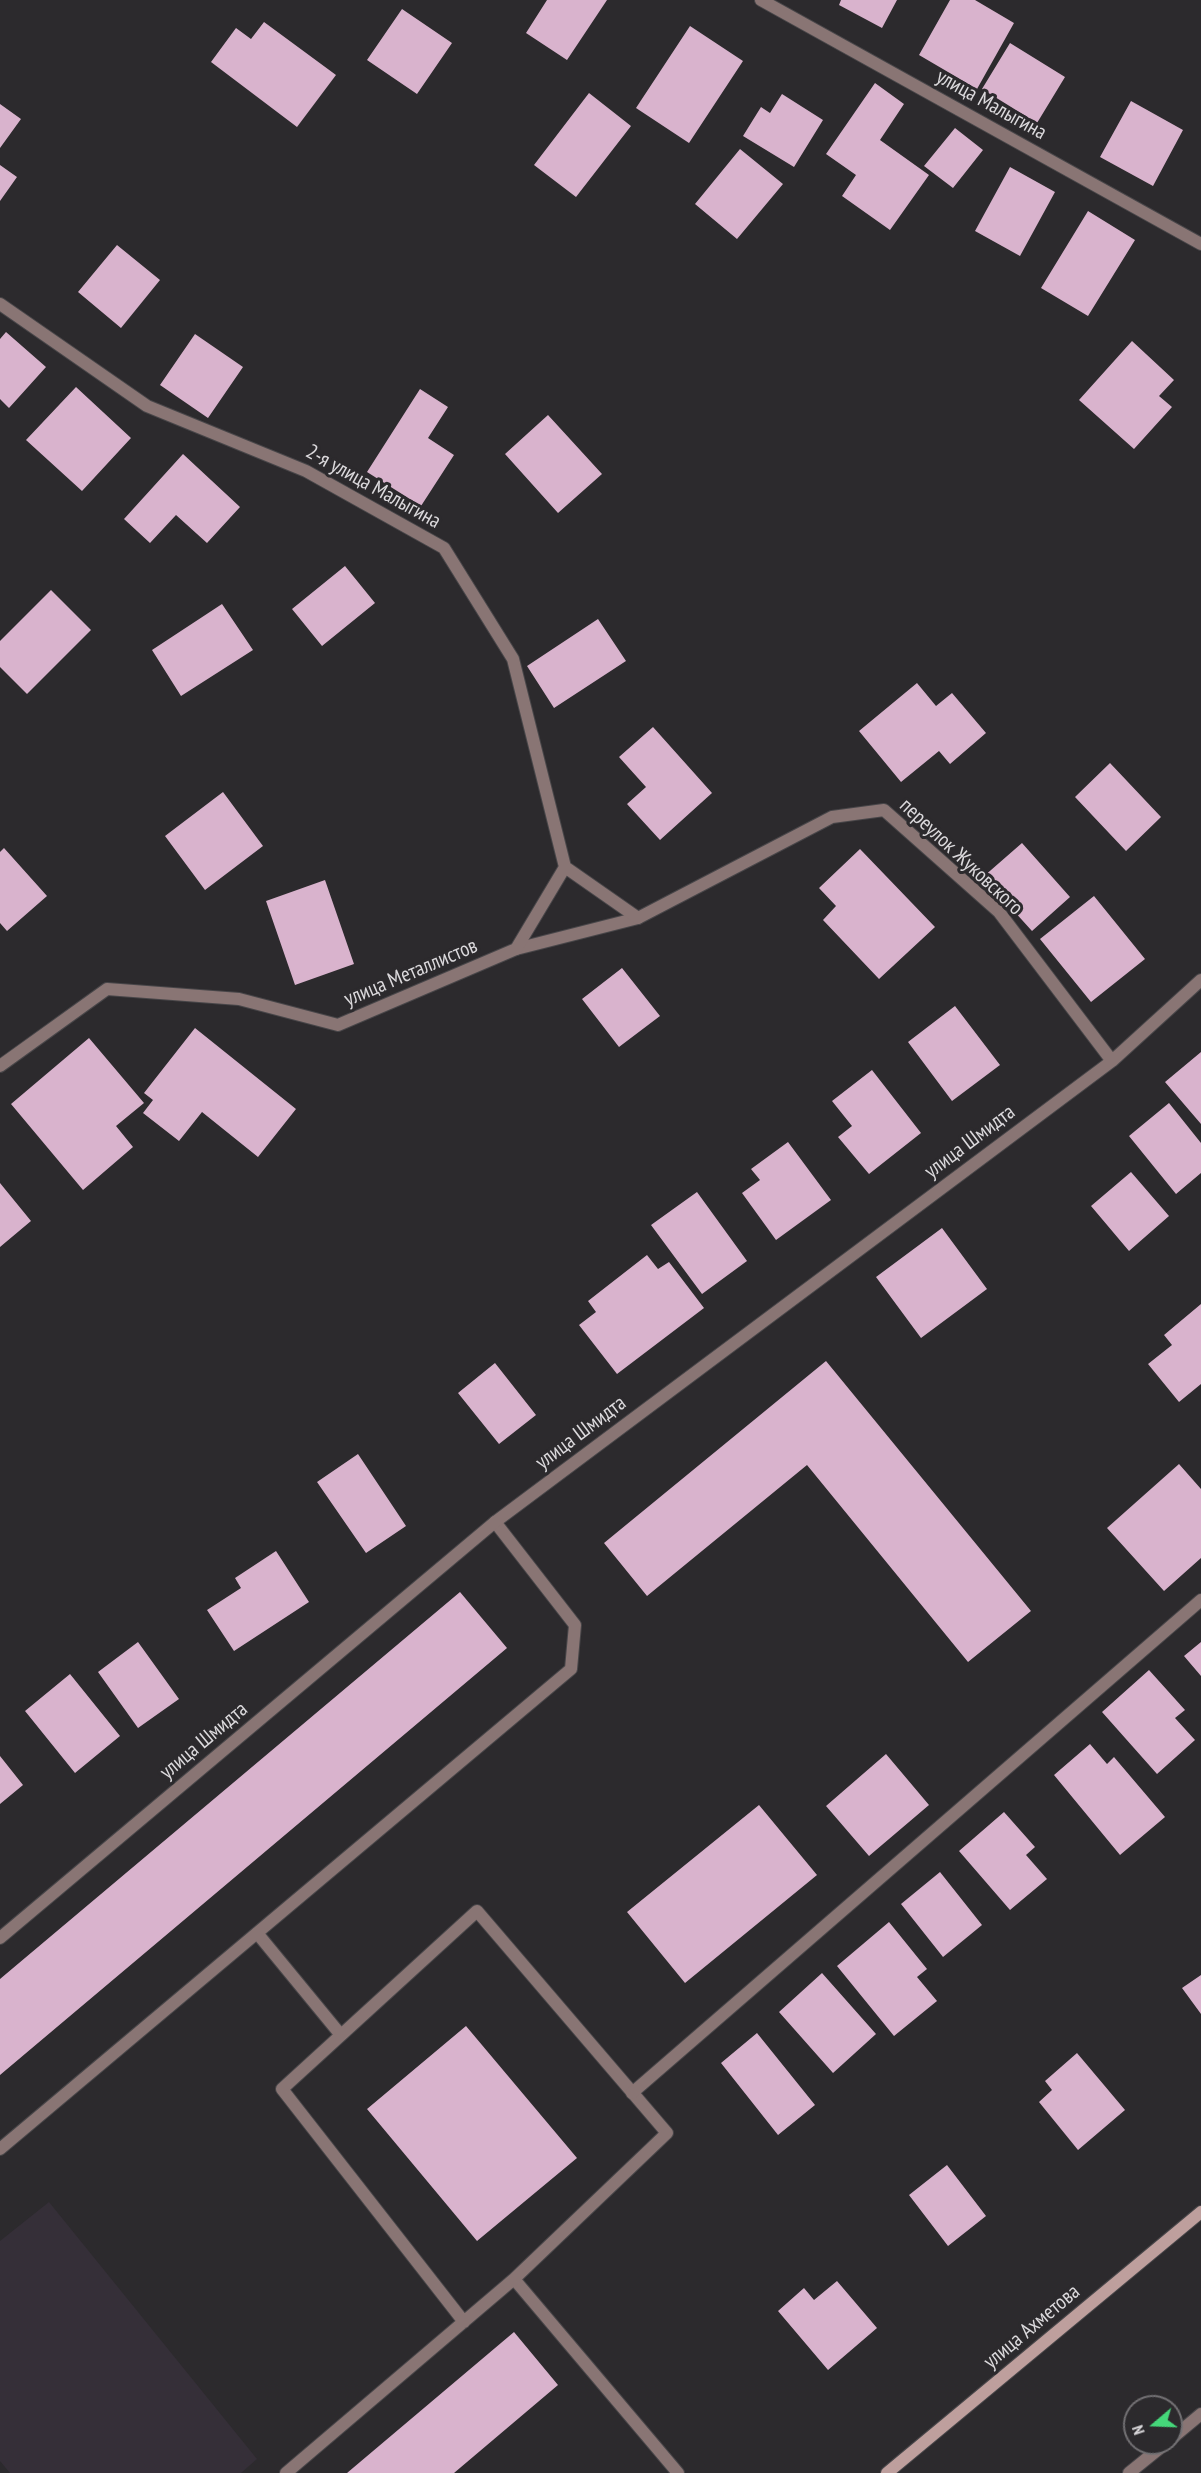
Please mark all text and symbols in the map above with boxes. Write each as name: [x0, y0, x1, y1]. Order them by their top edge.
street label: улица Малыгина: [931, 64, 1051, 146]
street label: 2-я улица Малыгина: [301, 440, 445, 534]
street label: переулок Жуковского: [894, 793, 1028, 921]
street label: улица Металлистов: [341, 934, 481, 1012]
street label: улица Шмидта: [920, 1100, 1020, 1184]
street label: улица Шмидта: [531, 1391, 631, 1475]
street label: улица Шмидта: [155, 1697, 253, 1785]
street label: улица Ахметова: [979, 2280, 1085, 2374]
north arrow: [1123, 2395, 1183, 2455]
text: N: [1127, 2423, 1149, 2438]

